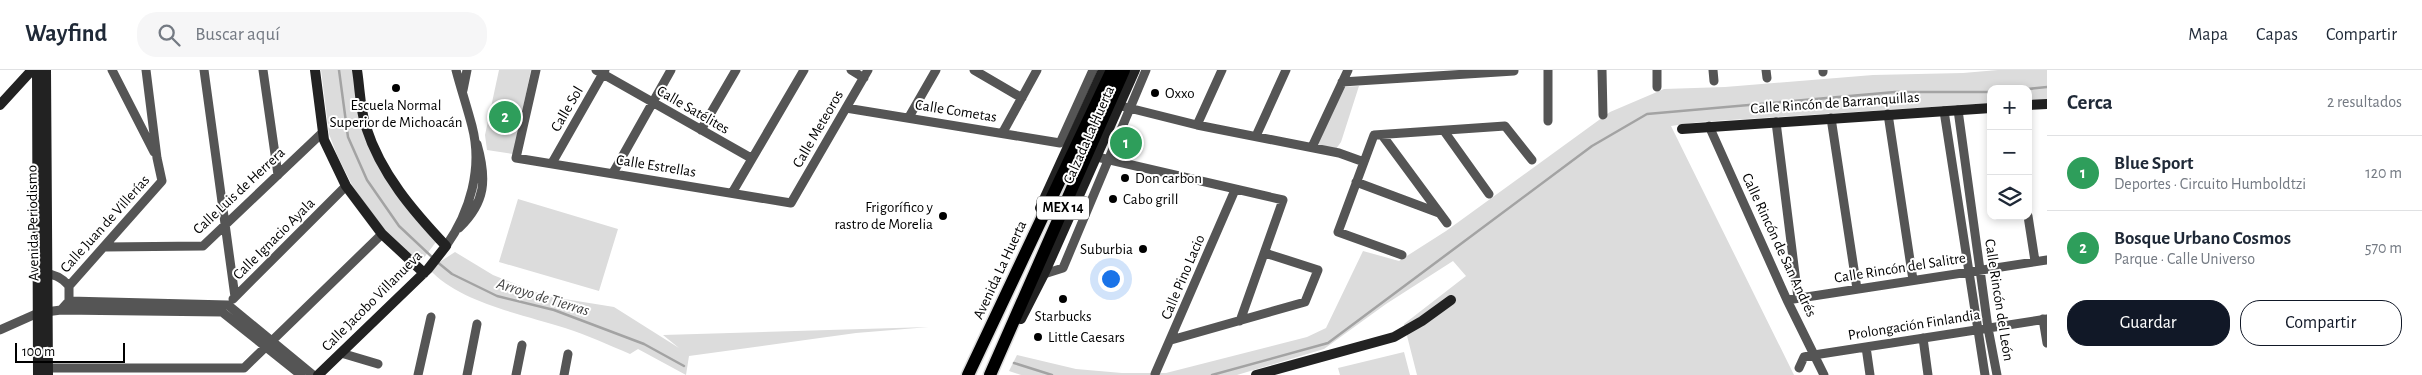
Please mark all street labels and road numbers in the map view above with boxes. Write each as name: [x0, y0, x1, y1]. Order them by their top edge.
street label: Calle Satélites: [654, 83, 732, 137]
street label: Calle Sol: [548, 84, 586, 134]
street label: Calzada La Huerta: [1061, 84, 1117, 186]
street label: Calle Meteoros: [790, 88, 846, 170]
street label: Calle Rincón de Barranquillas: [1750, 90, 1920, 116]
street label: Calle Cometas: [914, 97, 998, 125]
street label: Calle Luis de Herrera: [190, 145, 288, 237]
street label: Calle Estrellas: [615, 152, 697, 180]
street label: Avenida Periodismo: [24, 165, 42, 281]
street label: Calle Rincón de San Andrés: [1739, 171, 1819, 319]
street label: Calle Juan de Villerías: [58, 172, 152, 276]
street label: Calle Ignacio Ayala: [230, 195, 318, 283]
road number: MEX 14: [1037, 196, 1089, 220]
street label: Avenida La Huerta: [971, 218, 1029, 322]
street label: Calle Pino Lacio: [1158, 232, 1208, 322]
street label: Calle Rincón del León: [1982, 238, 2016, 362]
street label: Calle Jacobo Villanueva: [319, 248, 425, 354]
street label: Calle Rincón del Salitre: [1833, 250, 1967, 286]
street label: Prolongación Finlandia: [1847, 307, 1981, 343]

